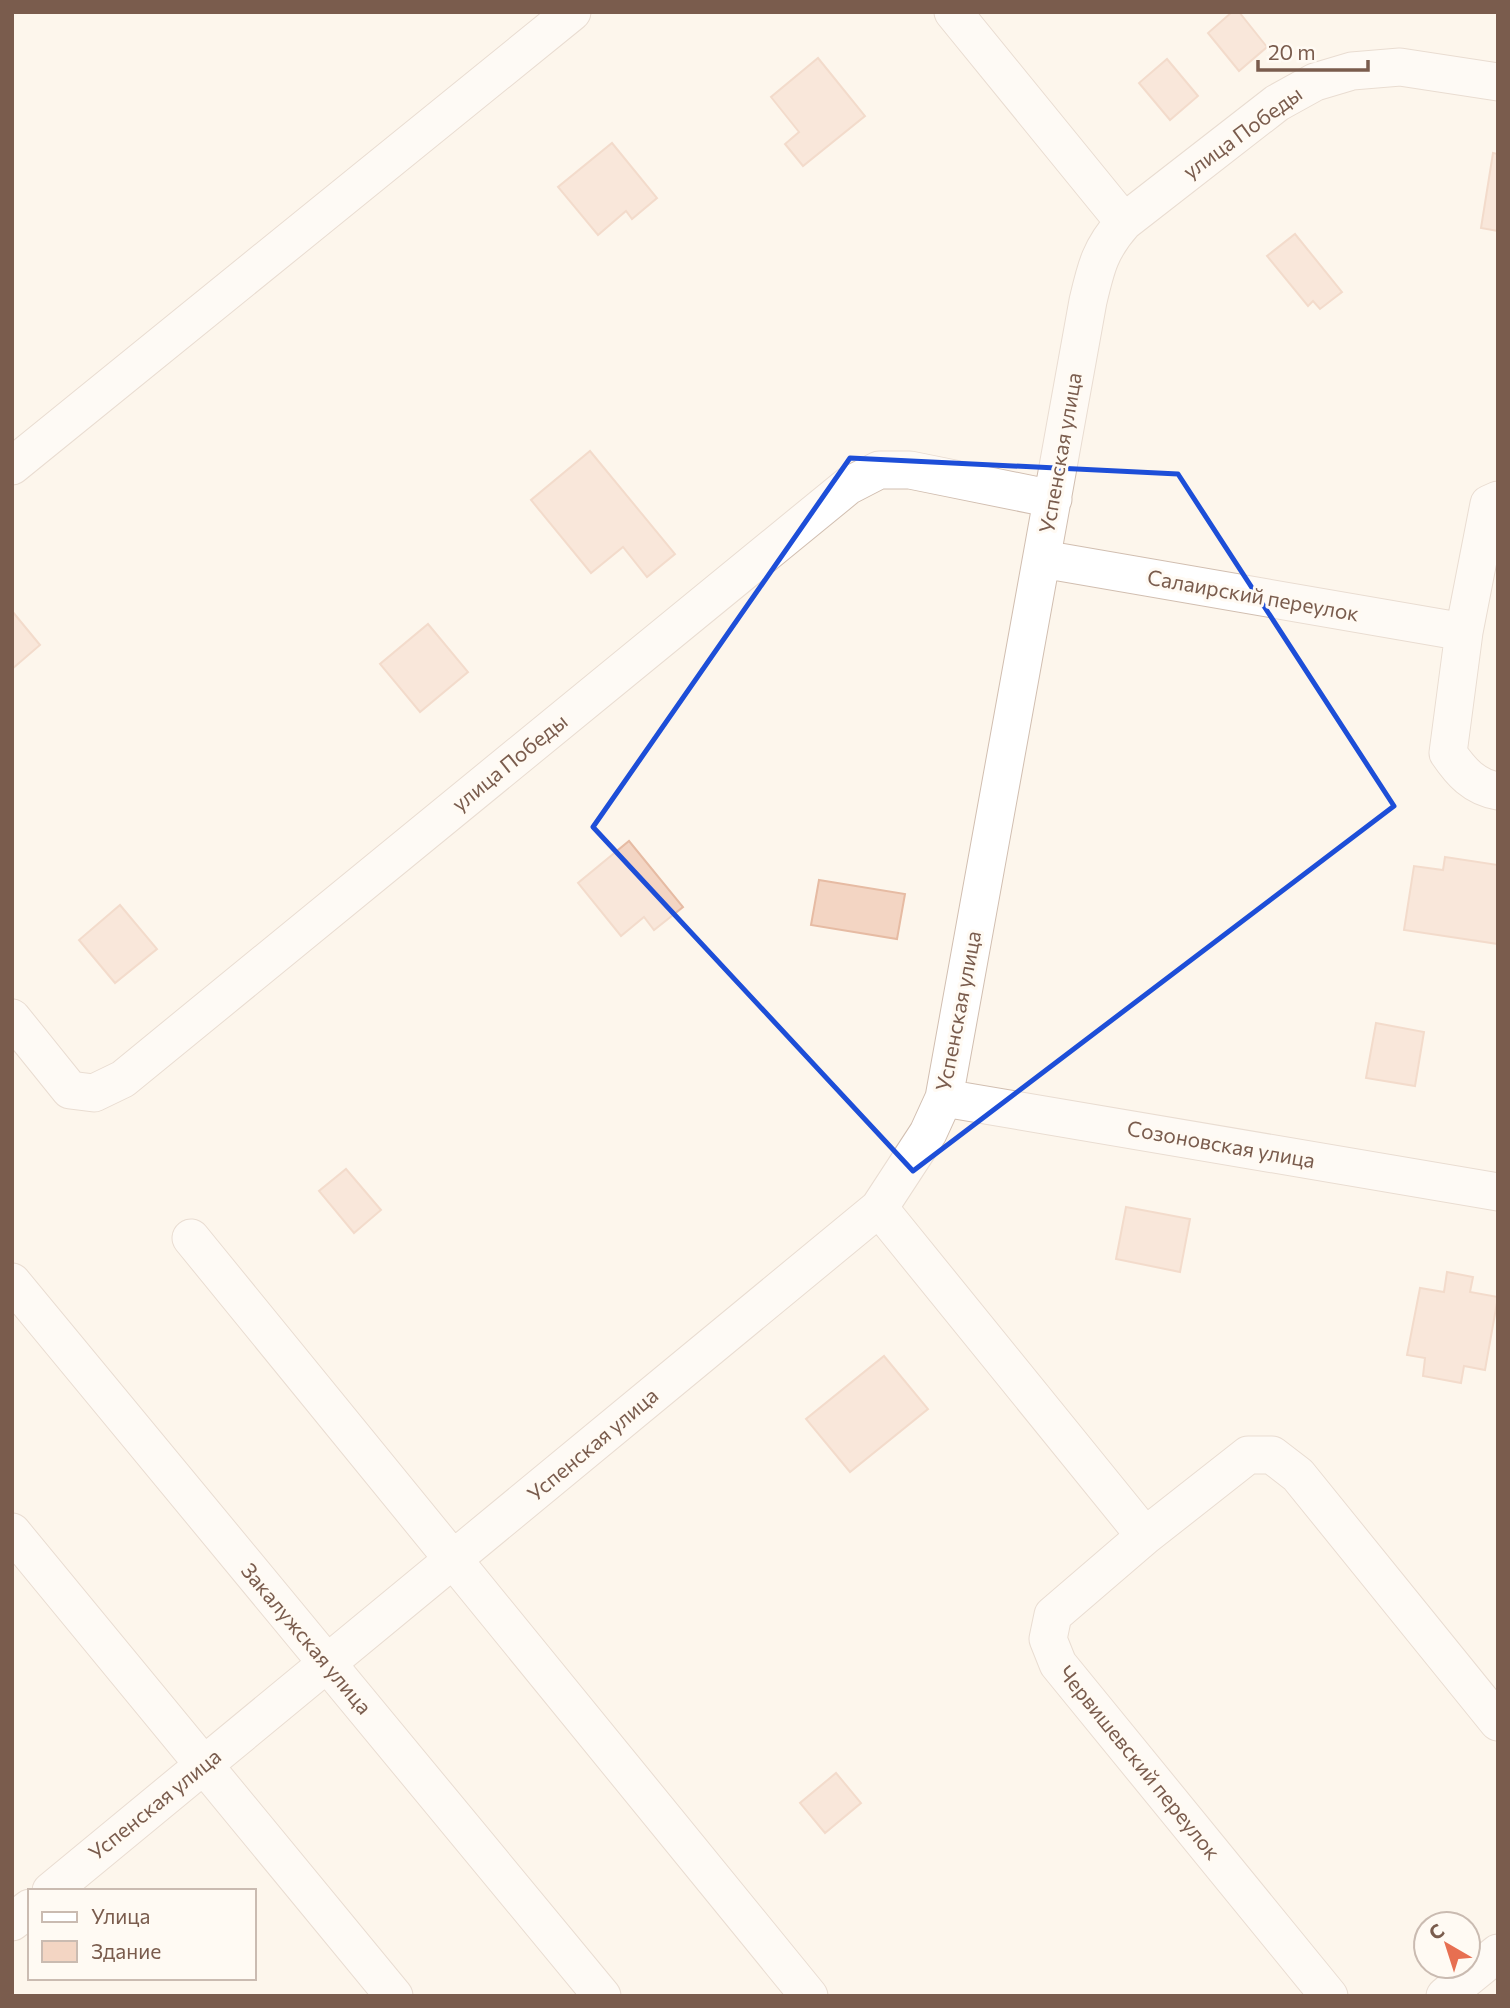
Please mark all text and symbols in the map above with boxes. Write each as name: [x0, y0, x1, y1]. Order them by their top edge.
scale bar: [1258, 28, 1368, 72]
text: 20 m: [1268, 39, 1316, 64]
street label: улица Победы: [1178, 80, 1307, 183]
street label: Успенская улица: [1033, 370, 1086, 535]
street label: Салаирский переулок: [1145, 564, 1361, 625]
street label: улица Победы: [446, 708, 572, 816]
street label: Успенская улица: [930, 929, 985, 1093]
street label: Созоновская улица: [1125, 1115, 1317, 1172]
street label: Успенская улица: [522, 1382, 662, 1506]
street label: Закалужская улица: [237, 1558, 378, 1719]
street label: Червишевский переулок: [1054, 1660, 1226, 1864]
street label: Успенская улица: [83, 1743, 225, 1865]
legend: [28, 1889, 256, 1980]
text: Улица: [91, 1903, 150, 1928]
north arrow: [1412, 1910, 1482, 1980]
text: С: [1424, 1918, 1448, 1944]
text: Здание: [91, 1938, 161, 1963]

